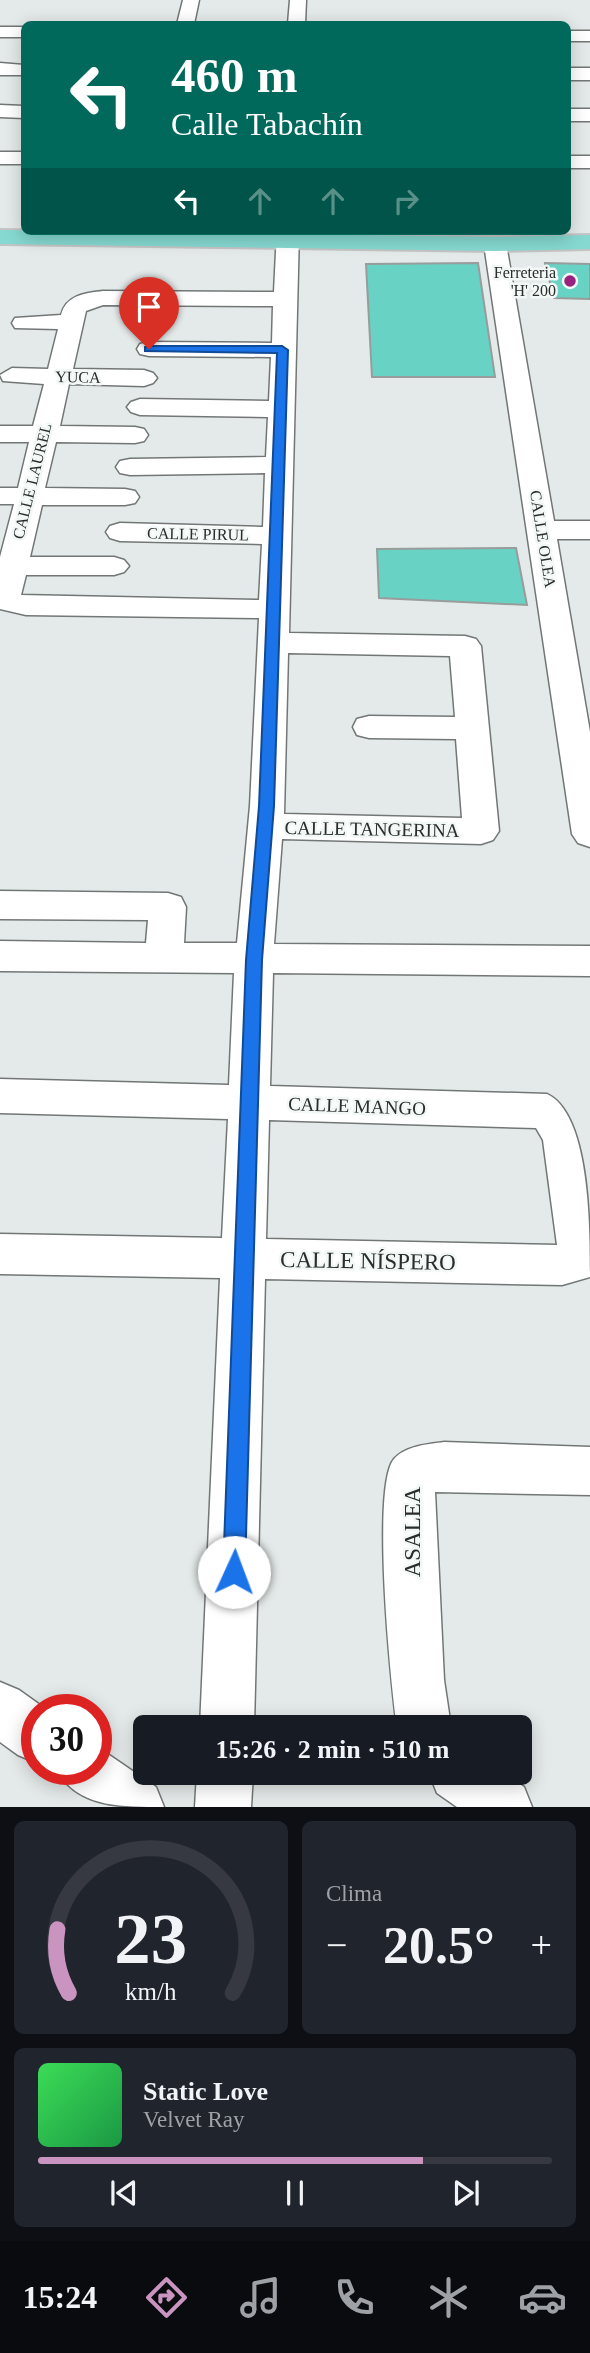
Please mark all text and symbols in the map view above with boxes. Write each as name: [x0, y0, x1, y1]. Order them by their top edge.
text: 460 m: [171, 48, 298, 103]
icon: left: [56, 49, 147, 140]
text: Calle Tabachín: [171, 106, 363, 142]
icon: left: [168, 182, 206, 220]
icon: ahead: [241, 182, 279, 220]
icon: ahead: [314, 182, 352, 220]
icon: right: [387, 182, 425, 220]
place label: Ferreteria 'H' 200: [494, 264, 556, 299]
marker: Ferreteria 'H' 200: [562, 273, 578, 289]
pin: [119, 277, 179, 349]
icon: arrive: [130, 288, 168, 326]
street label: YUCA: [55, 368, 101, 386]
street label: CALLE LAUREL: [9, 421, 55, 541]
street label: CALLE OLEA: [527, 489, 559, 589]
street label: CALLE PIRUL: [147, 525, 249, 543]
street label: CALLE TANGERINA: [284, 817, 460, 841]
street label: CALLE MANGO: [288, 1093, 426, 1119]
street label: CALLE NÍSPERO: [280, 1247, 456, 1275]
street label: ASALEA: [400, 1486, 425, 1577]
position arrow: [197, 1535, 271, 1609]
speed limit sign: 30: [21, 1694, 112, 1785]
text: 15:26 · 2 min · 510 m: [216, 1735, 450, 1764]
text: Clima: [326, 1881, 382, 1906]
text: 23: [115, 1899, 187, 1980]
text: 20.5°: [383, 1917, 495, 1974]
text: −: [326, 1924, 347, 1966]
text: +: [531, 1924, 552, 1966]
text: km/h: [125, 1978, 177, 2005]
text: Static Love: [143, 2077, 268, 2106]
text: Velvet Ray: [143, 2107, 245, 2132]
icon: previous: [105, 2174, 143, 2212]
icon: pause: [276, 2174, 314, 2212]
icon: next: [447, 2174, 485, 2212]
icon: directions: [142, 2273, 191, 2322]
icon: music: [236, 2273, 285, 2322]
icon: phone: [330, 2273, 379, 2322]
icon: climate: [424, 2273, 473, 2322]
icon: car: [518, 2273, 567, 2322]
text: 15:24: [23, 2279, 97, 2315]

